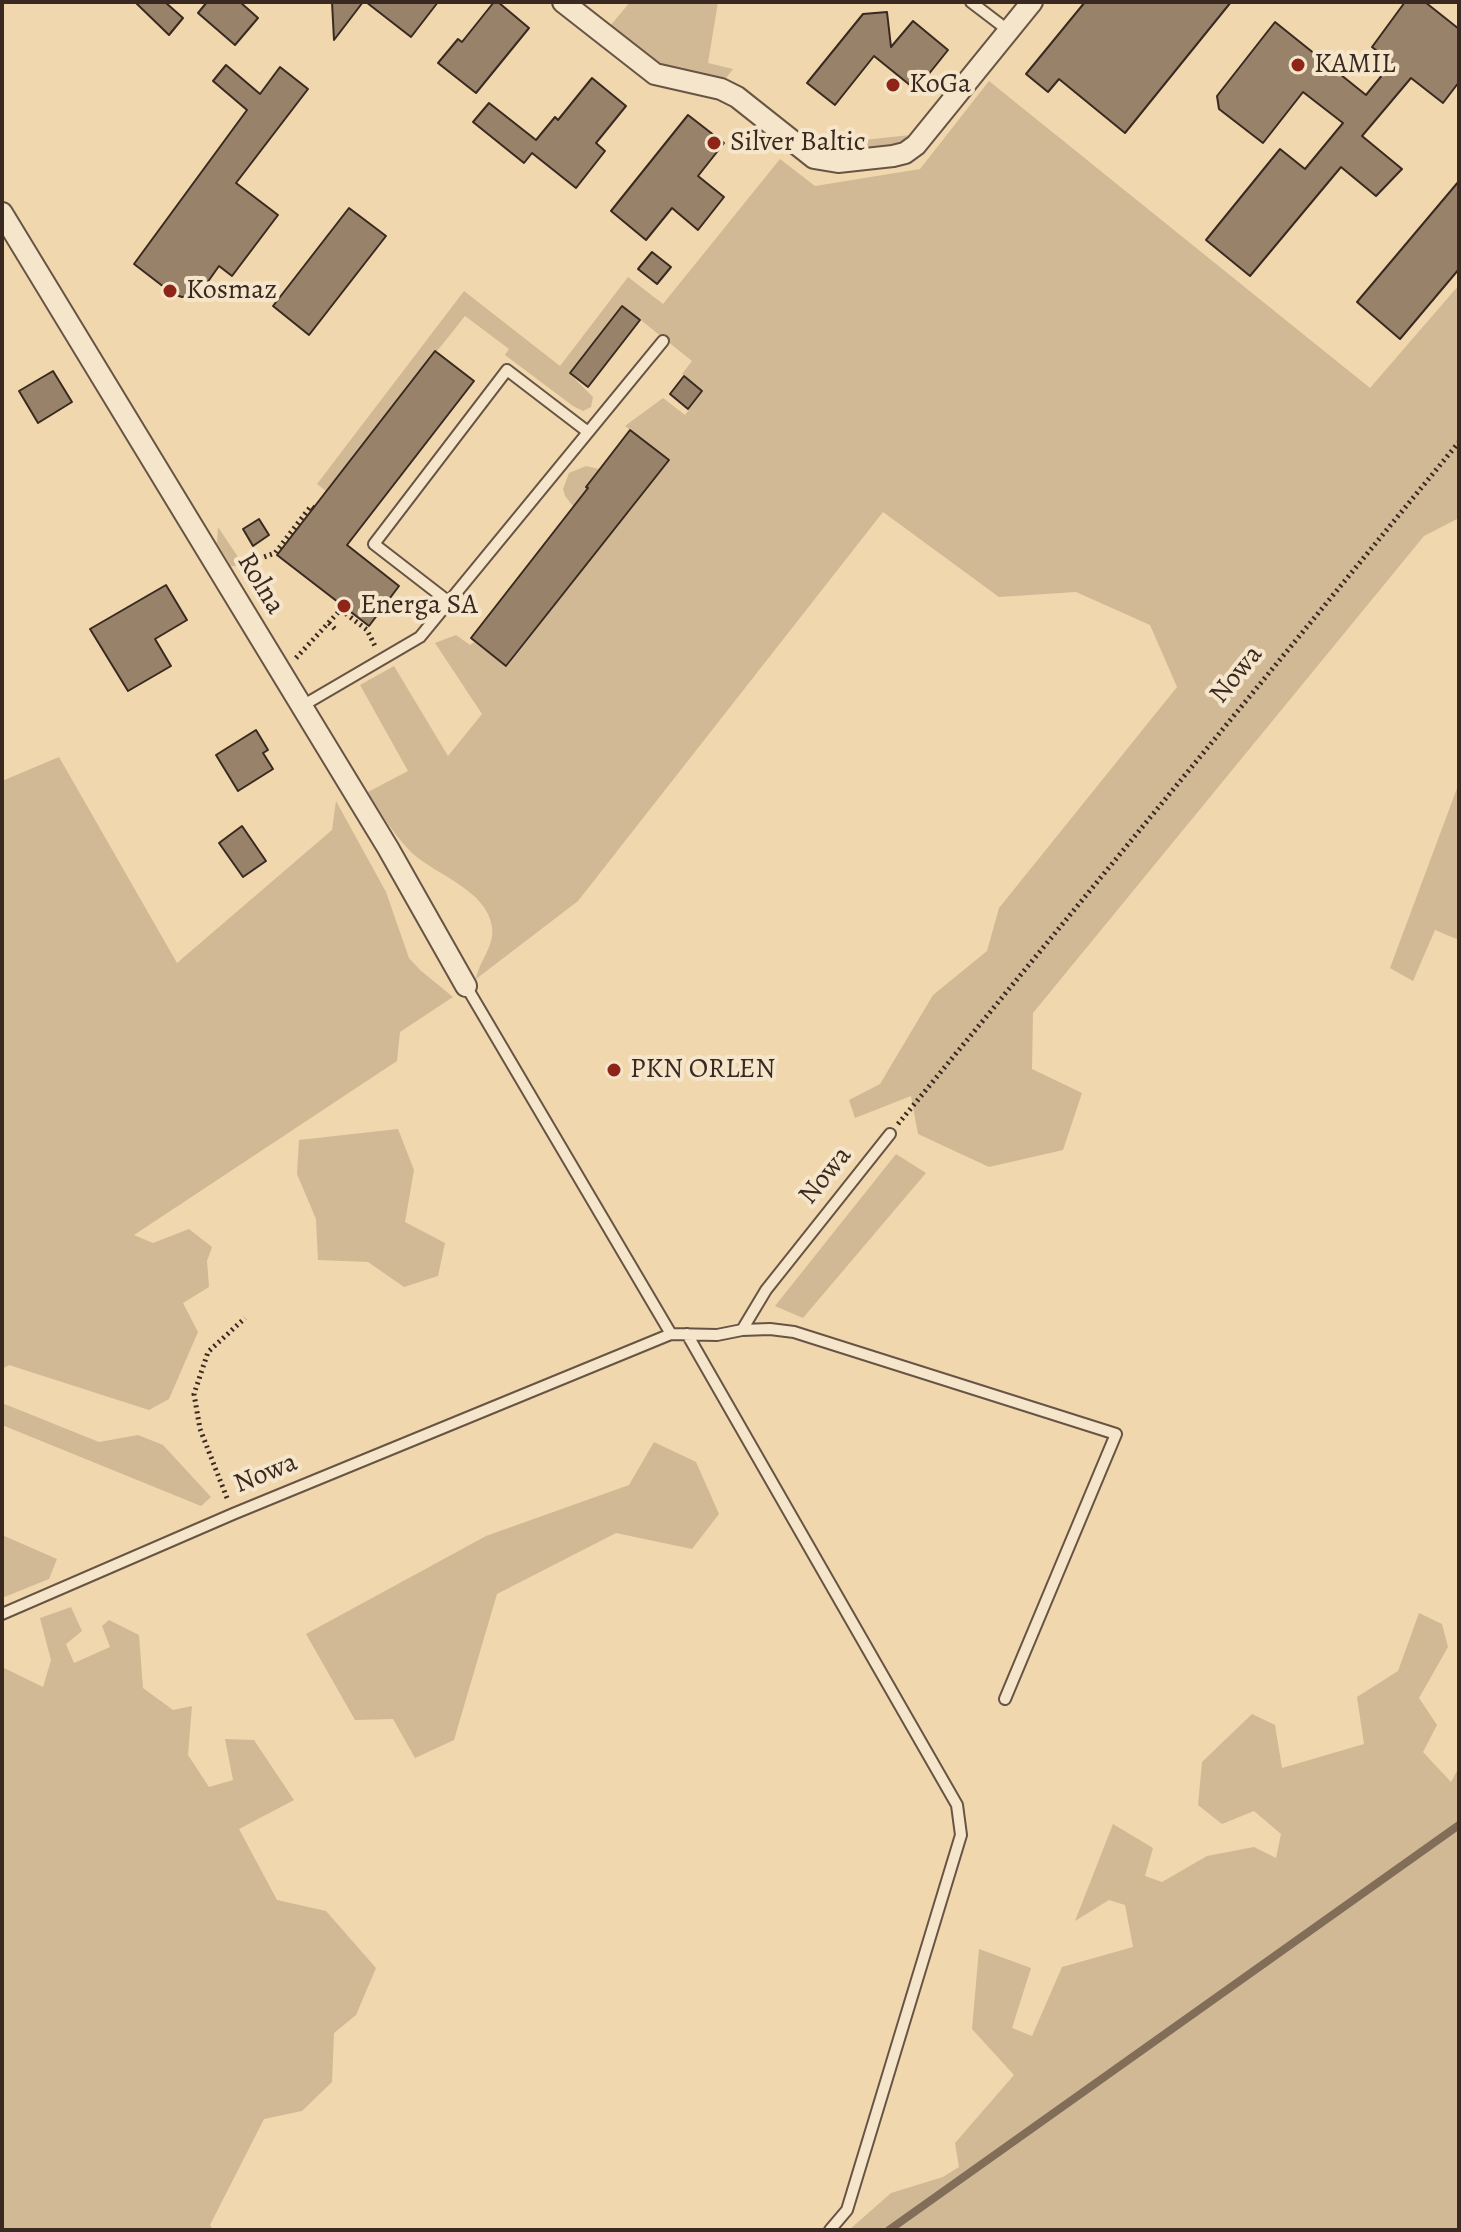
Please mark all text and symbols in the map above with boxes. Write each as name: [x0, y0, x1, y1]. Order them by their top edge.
place label: KAMIL: [1314, 48, 1396, 82]
marker: KAMIL: [1289, 56, 1307, 74]
place label: KoGa: [909, 68, 971, 102]
marker: KoGa: [884, 76, 902, 94]
place label: Silver Baltic: [730, 126, 866, 160]
marker: Silver Baltic: [705, 134, 723, 152]
place label: Kosmaz: [186, 274, 277, 308]
marker: Kosmaz: [161, 282, 179, 300]
street label: Rolna: [229, 547, 291, 621]
place label: Energa SA: [360, 589, 478, 623]
marker: Energa SA: [335, 597, 353, 615]
street label: Nowa: [1203, 639, 1271, 711]
place label: PKN ORLEN: [630, 1053, 775, 1087]
marker: PKN ORLEN: [605, 1061, 623, 1079]
street label: Nowa: [792, 1140, 860, 1212]
street label: Nowa: [229, 1446, 303, 1502]

